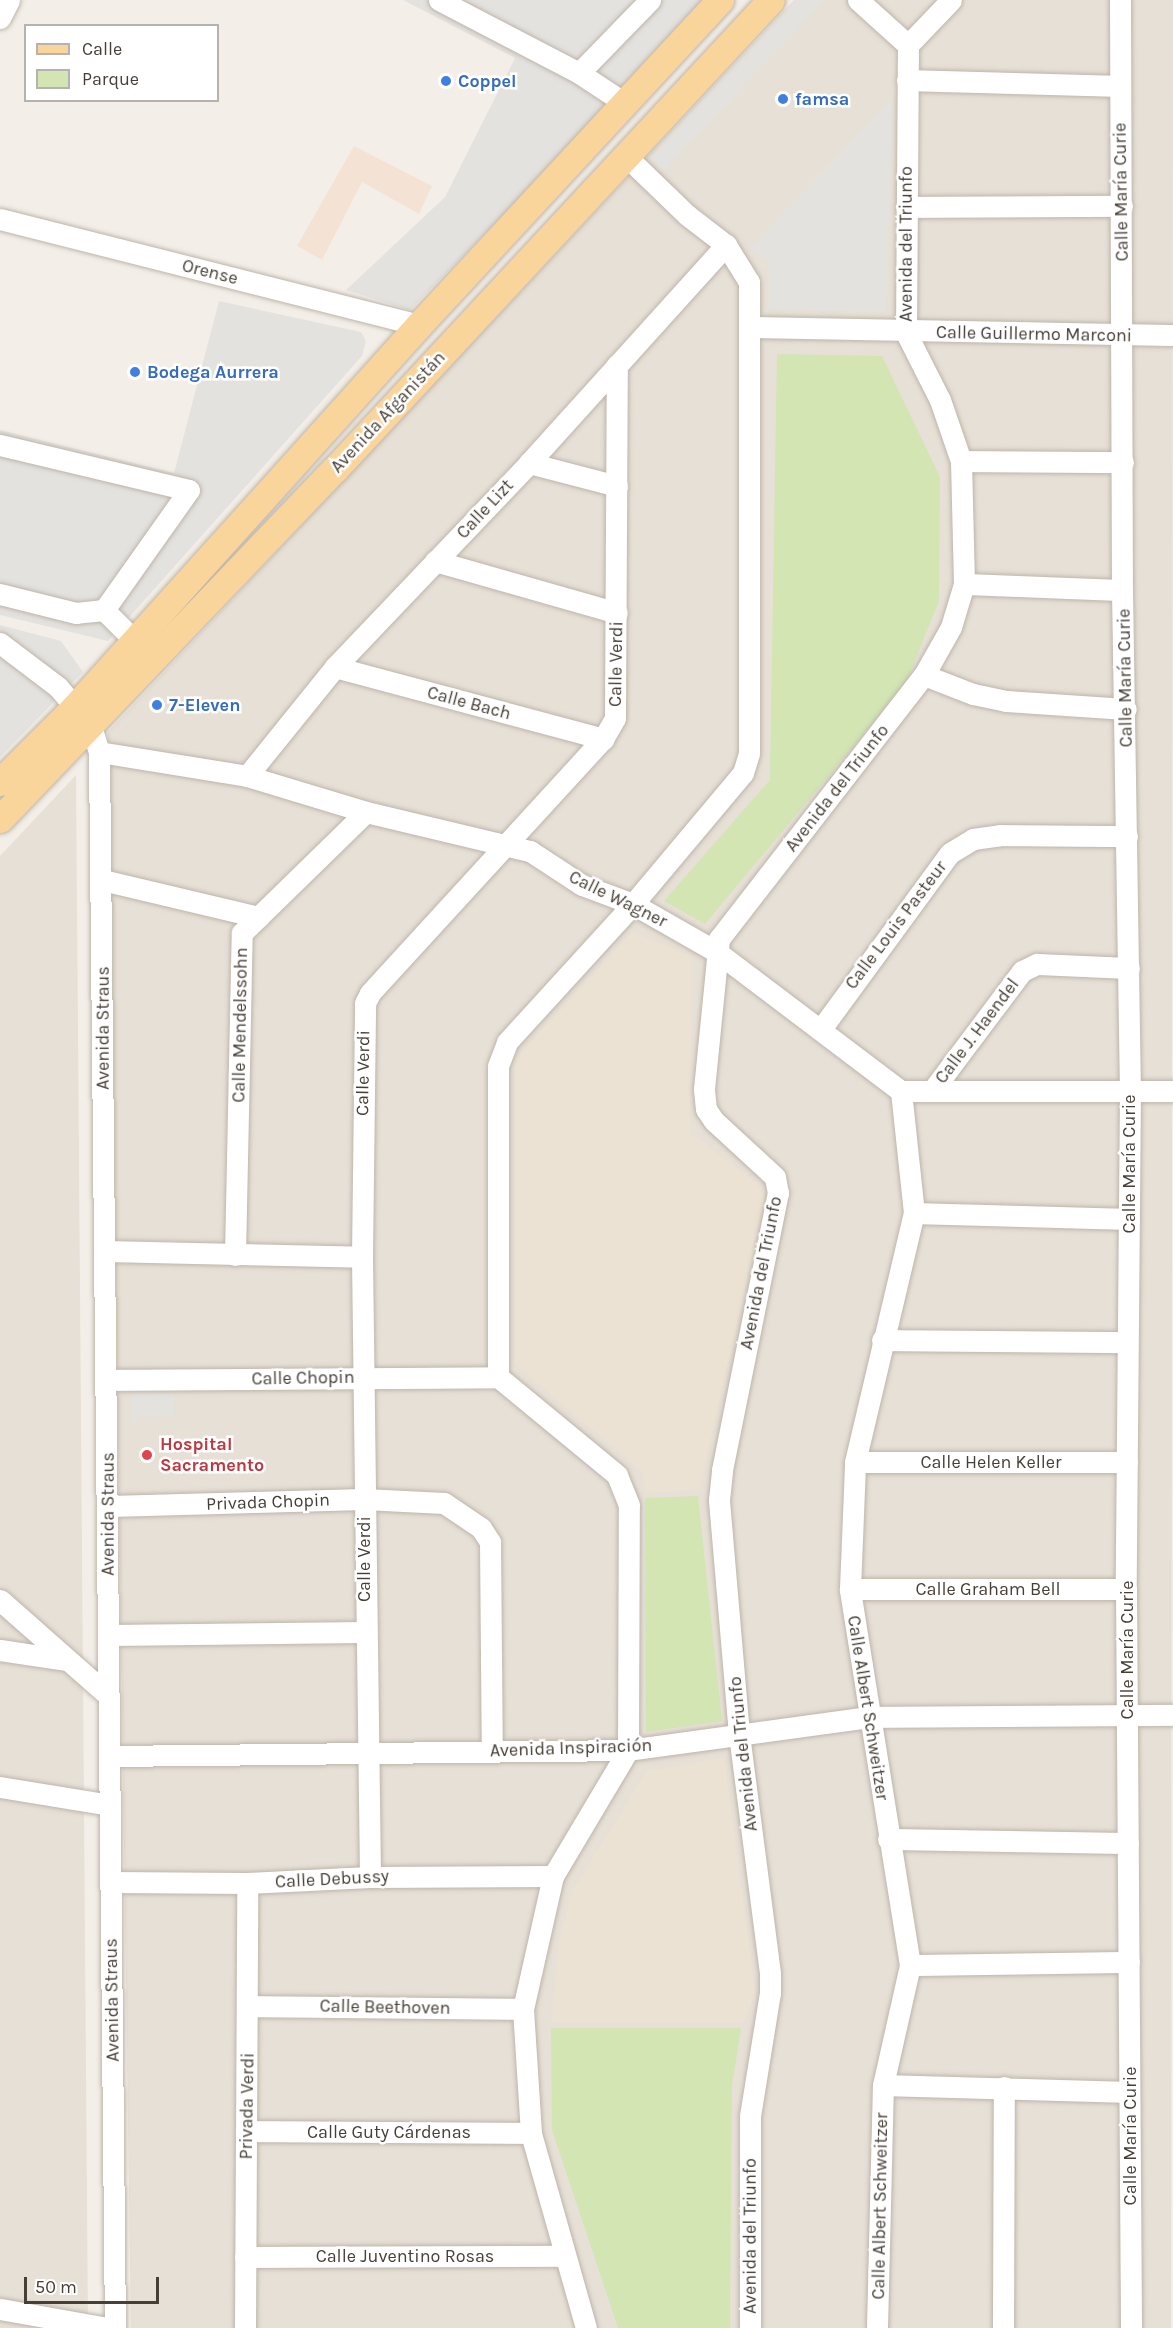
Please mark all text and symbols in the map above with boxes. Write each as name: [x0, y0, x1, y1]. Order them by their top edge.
legend: [24, 24, 219, 102]
text: Calle: [82, 38, 122, 60]
text: Parque: [82, 68, 139, 90]
place label: Coppel: [458, 70, 517, 92]
marker: Coppel: [439, 74, 453, 88]
place label: famsa: [795, 88, 849, 110]
marker: famsa: [776, 92, 790, 106]
street label: Calle María Curie: [1109, 122, 1133, 262]
street label: Avenida del Triunfo: [895, 166, 917, 322]
street label: Orense: [180, 255, 240, 289]
street label: Calle Guillermo Marconi: [936, 321, 1132, 347]
street label: Avenida Afganistán: [326, 347, 450, 477]
place label: Bodega Aurrera: [147, 361, 279, 383]
marker: Bodega Aurrera: [128, 365, 142, 379]
street label: Calle Lizt: [452, 475, 518, 543]
street label: Calle María Curie: [1113, 608, 1137, 748]
street label: Calle Verdi: [604, 621, 628, 707]
street label: Calle Bach: [425, 681, 513, 725]
place label: 7-Eleven: [169, 694, 240, 716]
marker: 7-Eleven: [150, 698, 164, 712]
street label: Avenida del Triunfo: [781, 720, 893, 856]
street label: Calle Louis Pasteur: [841, 856, 951, 994]
street label: Calle Wagner: [565, 866, 671, 932]
street label: Calle Mendelssohn: [228, 947, 252, 1103]
street label: Avenida Straus: [92, 966, 114, 1090]
street label: Calle J. Haendel: [930, 974, 1024, 1088]
street label: Calle Verdi: [351, 1030, 375, 1116]
street label: Calle María Curie: [1118, 1095, 1140, 1233]
street label: Avenida del Triunfo: [736, 1194, 786, 1352]
street label: Calle Chopin: [251, 1366, 355, 1390]
place label: Hospital Sacramento: [160, 1434, 264, 1476]
marker: Hospital Sacramento: [138, 1446, 156, 1464]
street label: Calle Helen Keller: [920, 1451, 1062, 1473]
street label: Avenida Straus: [97, 1452, 119, 1576]
street label: Privada Chopin: [206, 1489, 330, 1515]
street label: Calle Verdi: [353, 1516, 375, 1602]
street label: Calle Graham Bell: [916, 1578, 1060, 1600]
street label: Calle María Curie: [1116, 1581, 1138, 1719]
street label: Calle Albert Schweitzer: [843, 1614, 893, 1802]
street label: Avenida del Triunfo: [724, 1675, 762, 1833]
street label: Avenida Inspiración: [490, 1734, 652, 1762]
street label: Calle Debussy: [274, 1865, 390, 1893]
street label: Avenida Straus: [100, 1938, 124, 2062]
street label: Calle Beethoven: [319, 1995, 451, 2019]
street label: Privada Verdi: [235, 2052, 259, 2160]
street label: Calle María Curie: [1119, 2067, 1141, 2205]
street label: Calle Albert Schweitzer: [868, 2112, 892, 2300]
street label: Calle Guty Cárdenas: [307, 2121, 471, 2143]
street label: Avenida del Triunfo: [739, 2158, 761, 2314]
street label: Calle Juventino Rosas: [316, 2245, 494, 2267]
scale bar: [27, 2265, 162, 2303]
text: 50 m: [35, 2276, 77, 2298]

